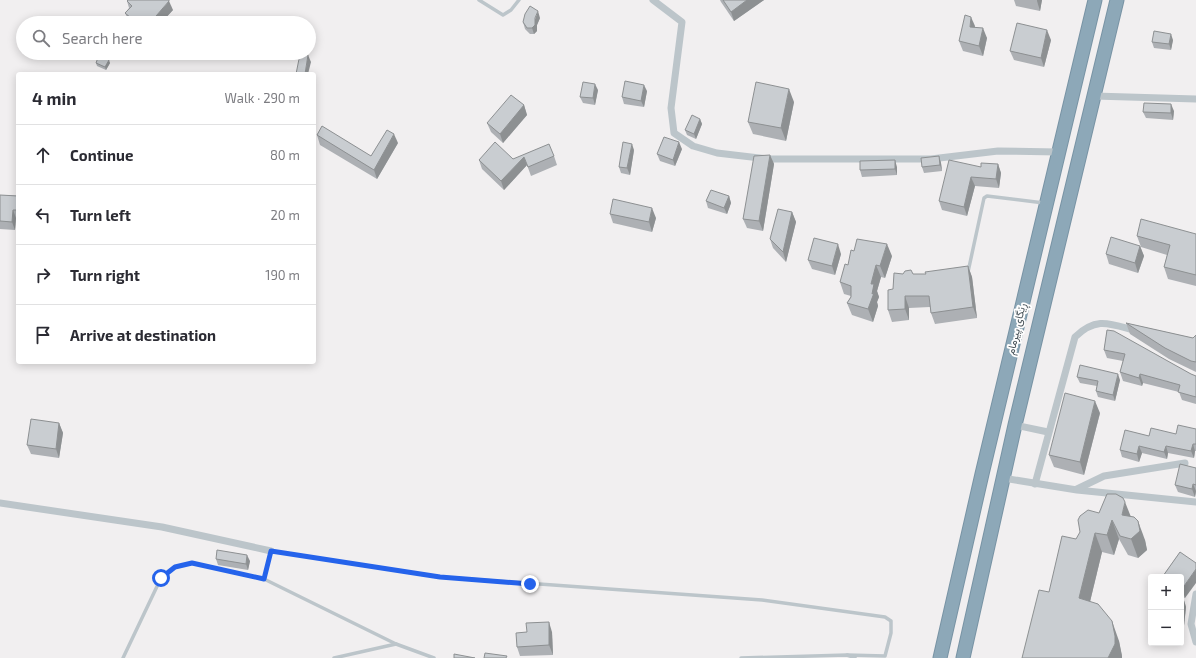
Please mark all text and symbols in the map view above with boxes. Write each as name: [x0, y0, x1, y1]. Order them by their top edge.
search box: [16, 16, 316, 60]
icon: search: [30, 27, 52, 49]
text: Search here: [62, 29, 143, 47]
text: 4 min: [32, 88, 76, 108]
text: Walk · 290 m: [225, 90, 300, 106]
icon: ahead: [32, 144, 54, 166]
text: Continue: [70, 146, 133, 164]
text: 80 m: [270, 147, 300, 163]
icon: left: [32, 204, 54, 226]
text: Turn left: [70, 206, 131, 224]
text: 20 m: [271, 207, 300, 223]
icon: right: [32, 264, 54, 286]
text: Turn right: [70, 266, 140, 284]
text: 190 m: [265, 267, 300, 283]
street label: ڕێگای پیرمام: [1003, 301, 1031, 357]
icon: arrive: [32, 324, 54, 346]
text: Arrive at destination: [70, 326, 216, 344]
route start: [152, 569, 170, 587]
map controls: [1148, 574, 1184, 646]
button: +: [1148, 574, 1184, 610]
route end: [521, 575, 539, 593]
button: −: [1148, 610, 1184, 646]

